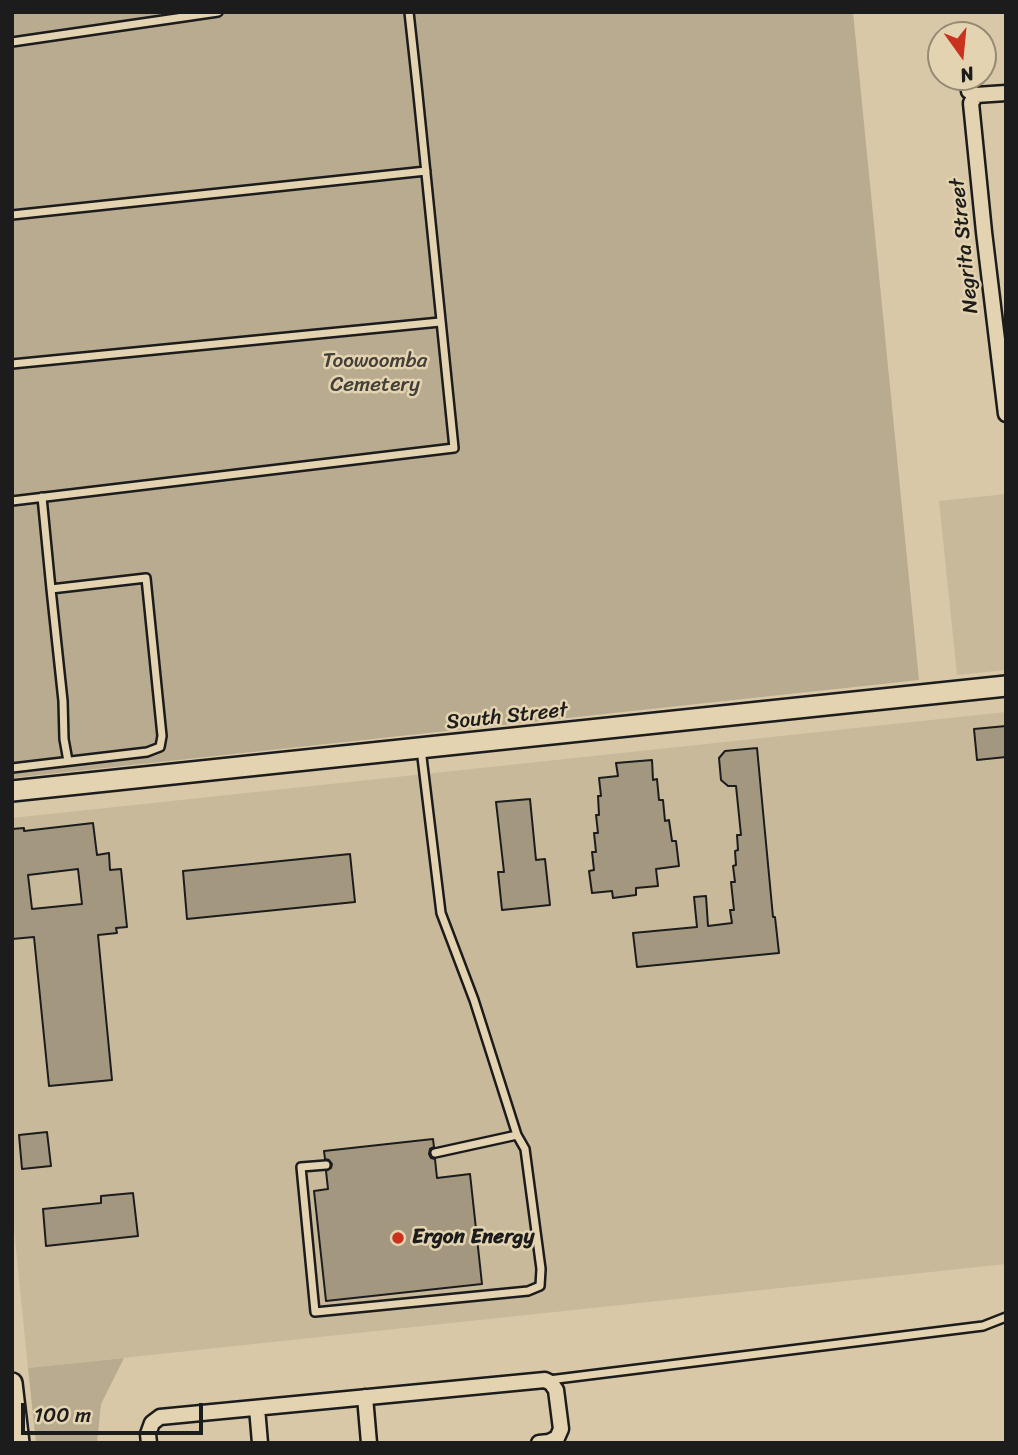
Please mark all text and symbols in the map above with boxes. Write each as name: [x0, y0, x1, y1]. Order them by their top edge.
north arrow: [927, 21, 997, 91]
text: N: [956, 57, 978, 92]
street label: Negrita Street: [945, 177, 985, 315]
park label: Toowoomba Cemetery: [323, 349, 427, 399]
street label: South Street: [445, 698, 569, 736]
place label: Ergon Energy: [412, 1225, 534, 1251]
marker: Ergon Energy: [390, 1230, 406, 1246]
scale bar: [24, 1388, 206, 1432]
text: 100 m: [34, 1396, 91, 1434]

